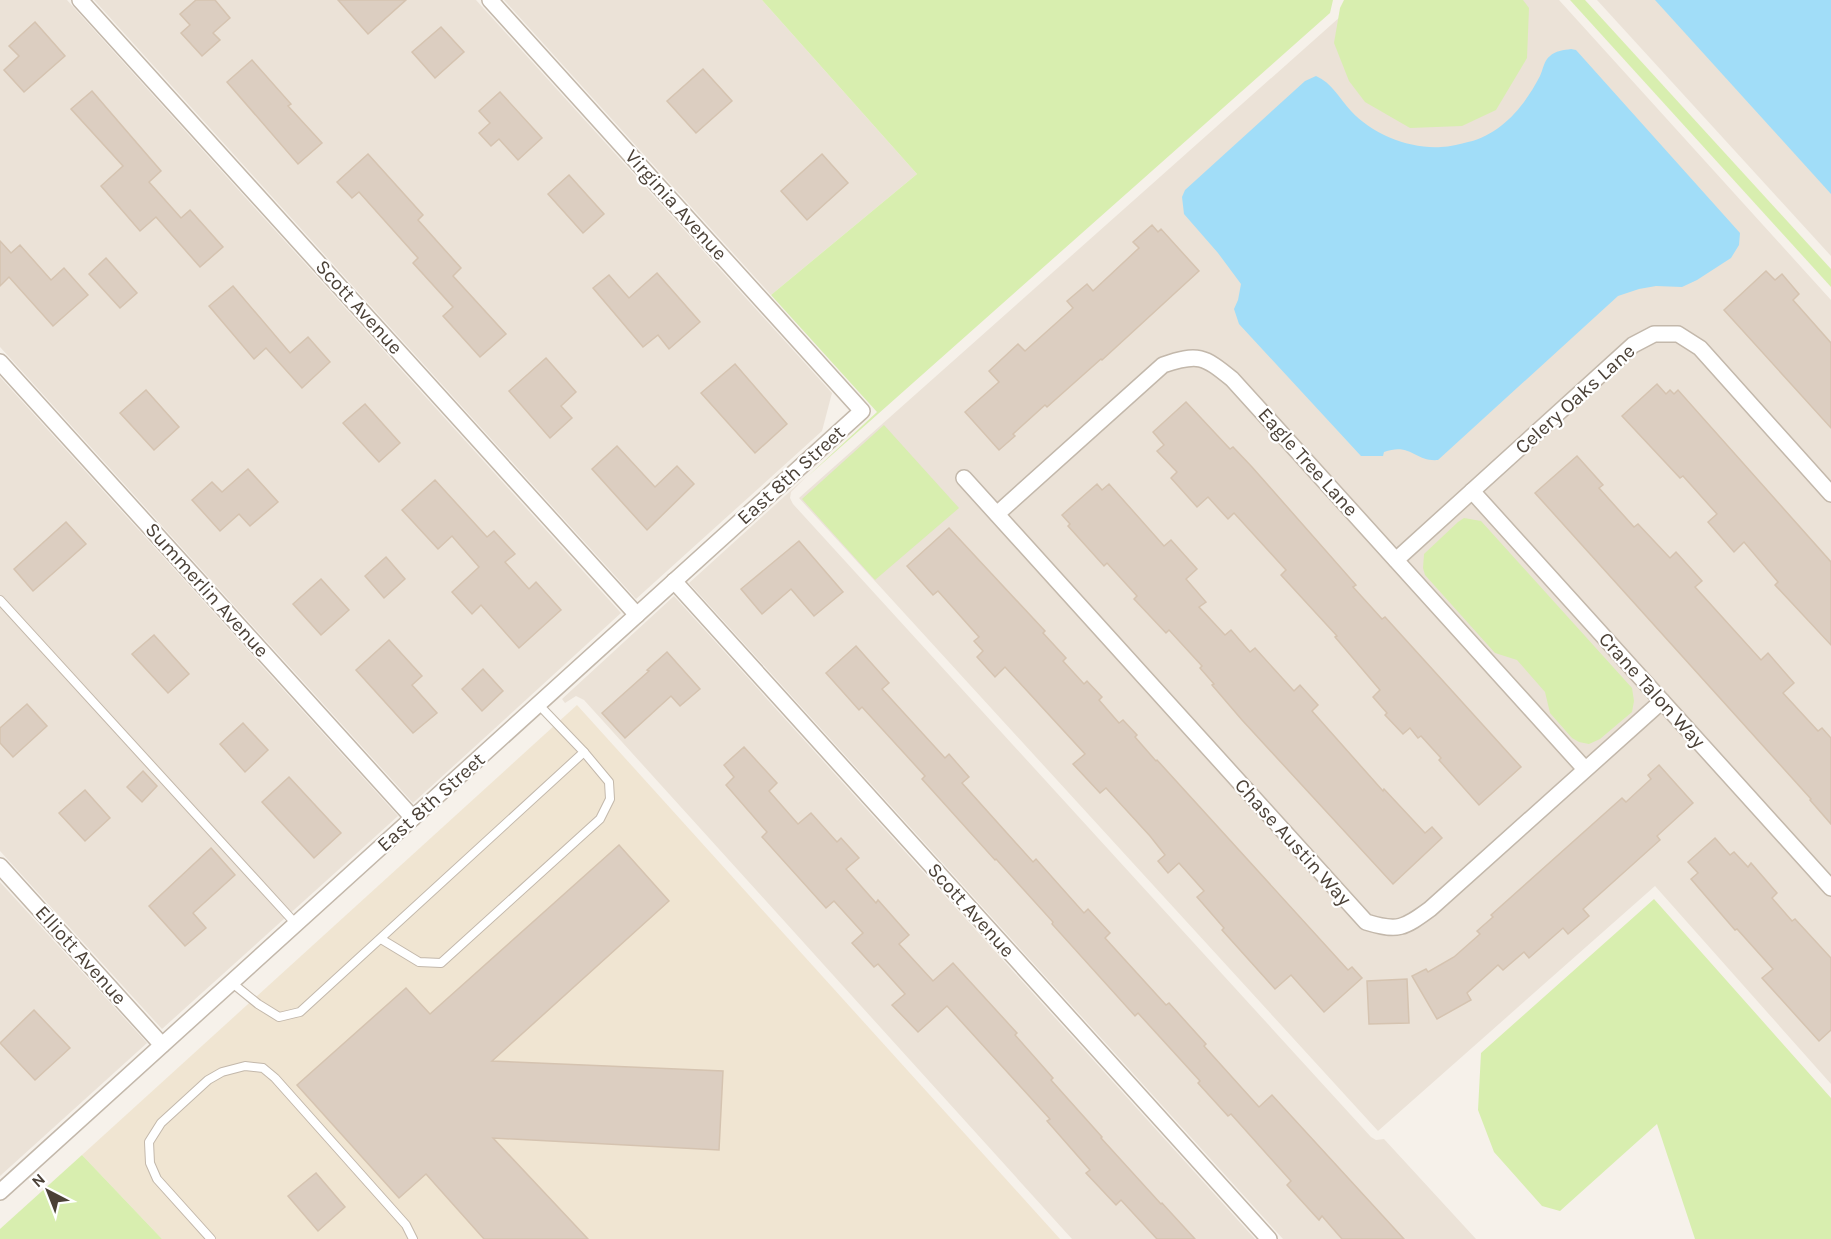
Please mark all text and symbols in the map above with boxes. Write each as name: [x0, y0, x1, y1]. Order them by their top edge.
street label: Virginia Avenue: [620, 145, 732, 265]
street label: Scott Avenue: [311, 255, 407, 359]
street label: Celery Oaks Lane: [1511, 339, 1639, 459]
street label: Eagle Tree Lane: [1253, 403, 1363, 521]
street label: East 8th Street: [733, 420, 850, 529]
street label: Summerlin Avenue: [140, 518, 274, 662]
street label: Crane Talon Way: [1594, 627, 1710, 753]
street label: East 8th Street: [373, 747, 490, 856]
street label: Chase Austin Way: [1230, 774, 1356, 910]
street label: Scott Avenue: [923, 858, 1019, 962]
street label: Elliott Avenue: [31, 901, 131, 1009]
north arrow: [18, 1161, 78, 1221]
text: N: [28, 1169, 49, 1191]

